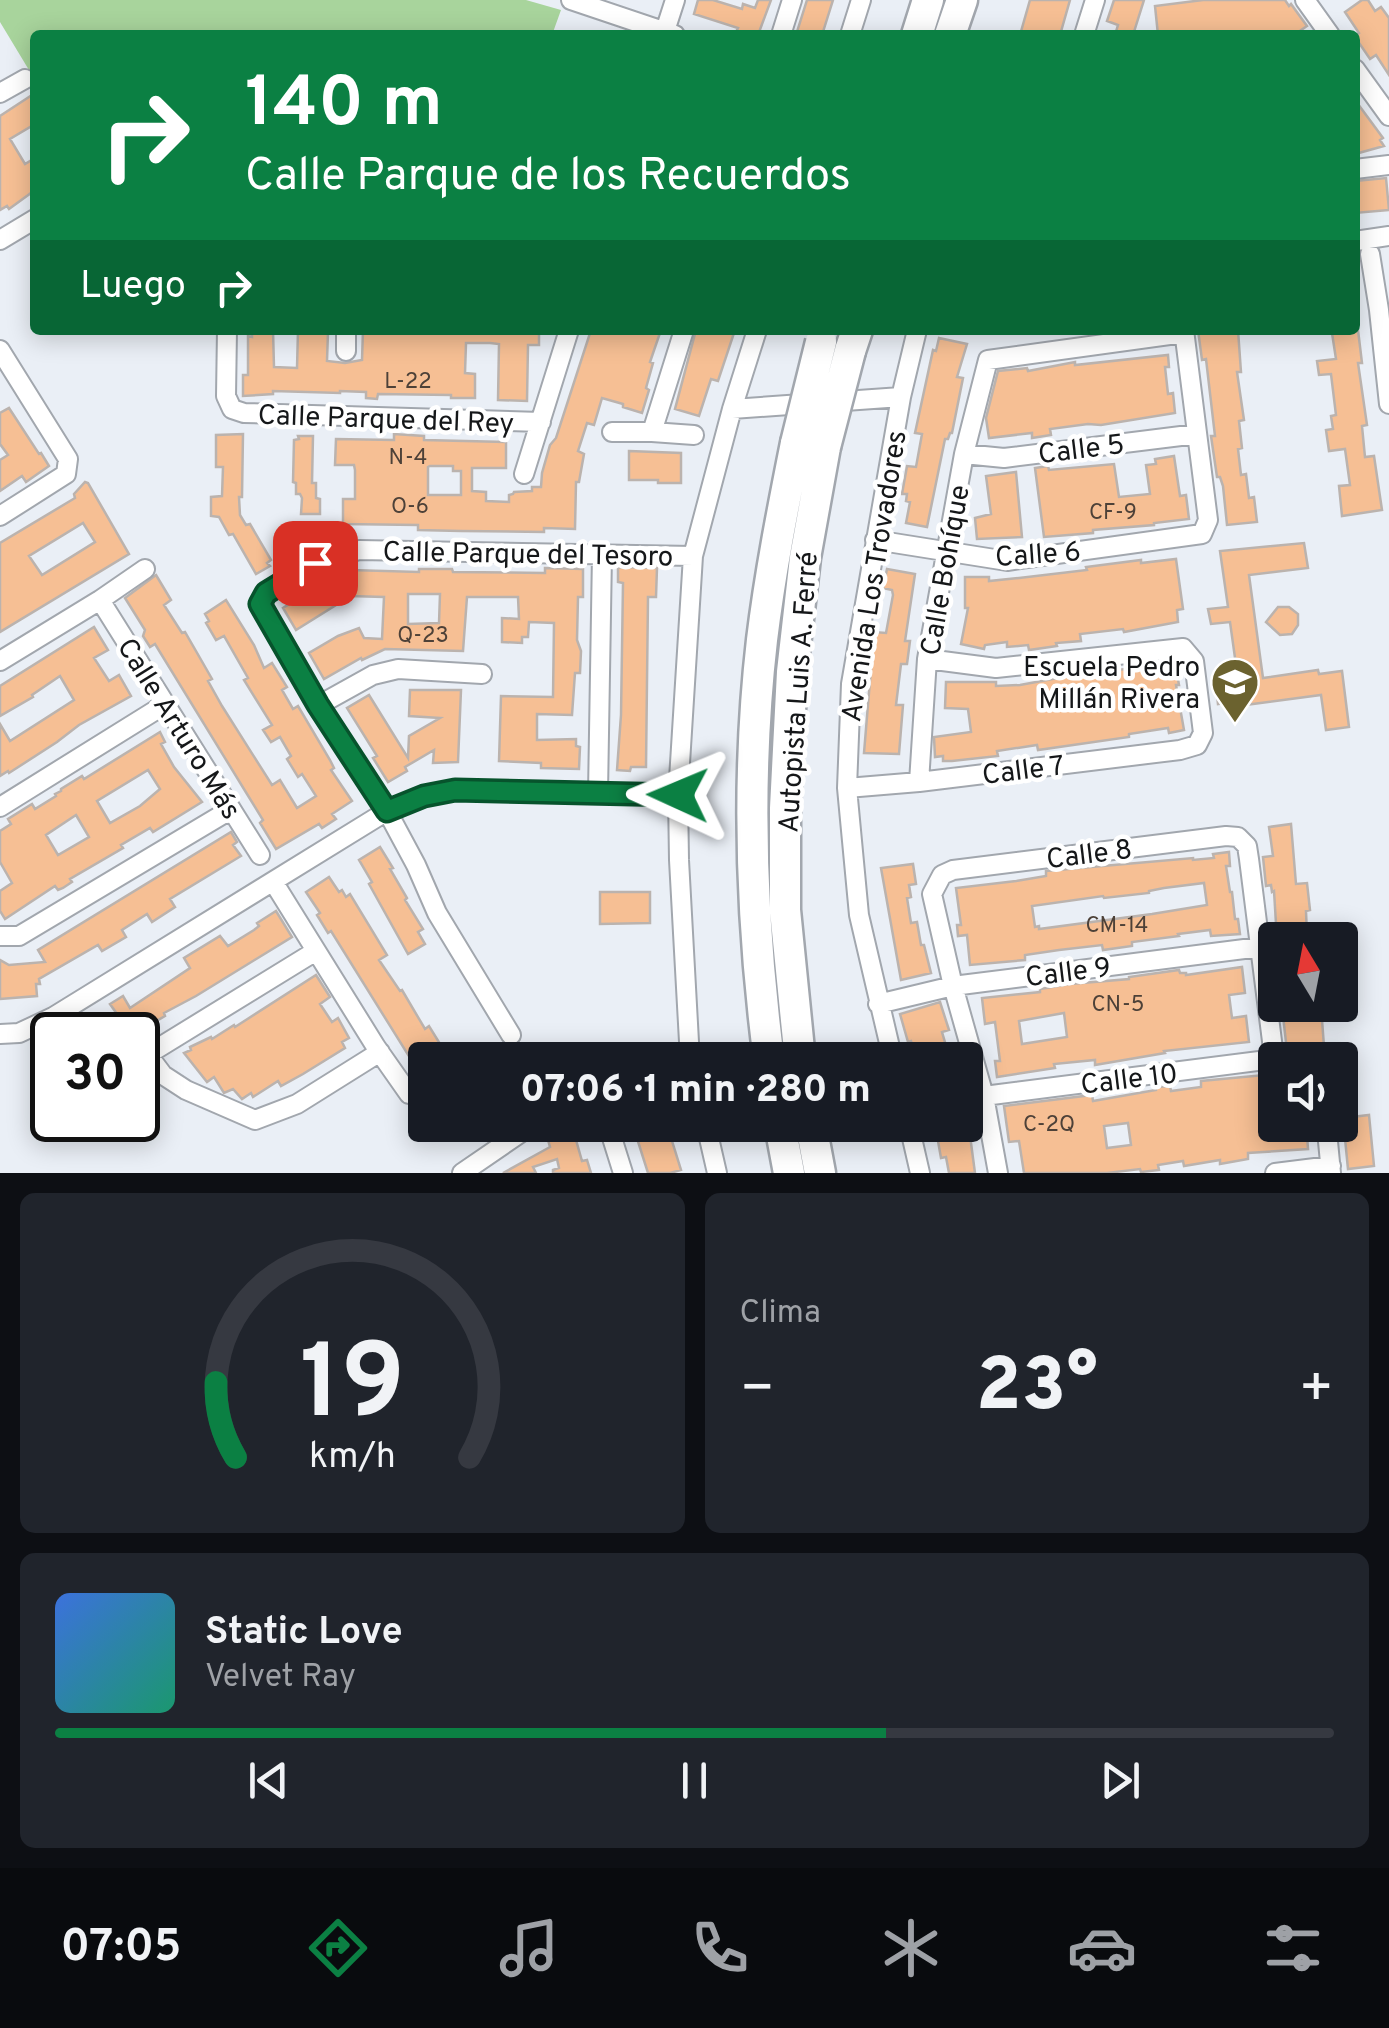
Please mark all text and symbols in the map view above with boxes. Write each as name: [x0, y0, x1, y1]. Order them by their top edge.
text: 140 m: [245, 62, 443, 151]
icon: right: [80, 70, 210, 200]
text: Calle Parque de los Recuerdos: [245, 149, 851, 206]
icon: right: [206, 260, 261, 315]
text: Luego: [80, 263, 186, 312]
house number: L-22: [384, 369, 432, 396]
street label: Calle Parque del Rey: [257, 399, 515, 443]
street label: Avenida Los Trovadores: [835, 428, 917, 725]
street label: Calle 5: [1036, 428, 1127, 474]
house number: N-4: [388, 445, 428, 472]
street label: Calle Bohíque: [914, 482, 980, 659]
house number: O-6: [391, 494, 429, 521]
house number: CF-9: [1089, 500, 1137, 527]
pin: [273, 521, 358, 606]
street label: Calle Parque del Tesoro: [382, 535, 674, 577]
street label: Calle 6: [994, 535, 1082, 577]
icon: arrive: [288, 536, 343, 591]
street label: Autopista Luis A. Ferré: [772, 550, 828, 834]
house number: Q-23: [397, 623, 449, 650]
street label: Calle Arturo Más: [107, 632, 248, 827]
place label: Escuela Pedro Millán Rivera: [1023, 651, 1200, 719]
school or university icon: Escuela Pedro Millán Rivera: [1209, 656, 1261, 724]
position arrow: [626, 743, 730, 847]
street label: Calle 7: [980, 749, 1067, 795]
street label: Calle 8: [1044, 833, 1134, 879]
house number: CM-14: [1086, 913, 1148, 940]
north arrow: [1258, 922, 1358, 1022]
map controls: [1258, 922, 1358, 1142]
street label: Calle 9: [1024, 951, 1113, 997]
house number: CN-5: [1091, 992, 1145, 1019]
speed limit sign: 30: [30, 1012, 160, 1142]
button: sound: [1258, 1042, 1358, 1142]
street label: Calle 10: [1079, 1057, 1180, 1105]
text: 07:06 · 1 min · 280 m: [520, 1067, 871, 1116]
house number: C-2Q: [1023, 1112, 1075, 1139]
text: Clima: [740, 1294, 821, 1334]
text: 19: [299, 1323, 405, 1455]
text: 23°: [976, 1342, 1098, 1437]
text: −: [740, 1356, 775, 1426]
text: +: [1299, 1356, 1334, 1426]
text: km/h: [309, 1435, 396, 1481]
text: Static Love: [205, 1609, 403, 1658]
text: Velvet Ray: [205, 1658, 356, 1698]
icon: previous: [241, 1753, 296, 1808]
icon: pause: [667, 1753, 722, 1808]
icon: next: [1093, 1753, 1148, 1808]
icon: directions: [303, 1913, 373, 1983]
icon: music: [494, 1913, 564, 1983]
icon: phone: [685, 1913, 755, 1983]
icon: climate: [876, 1913, 946, 1983]
icon: car: [1067, 1913, 1137, 1983]
icon: filters: [1258, 1913, 1328, 1983]
text: 07:05: [61, 1920, 182, 1977]

